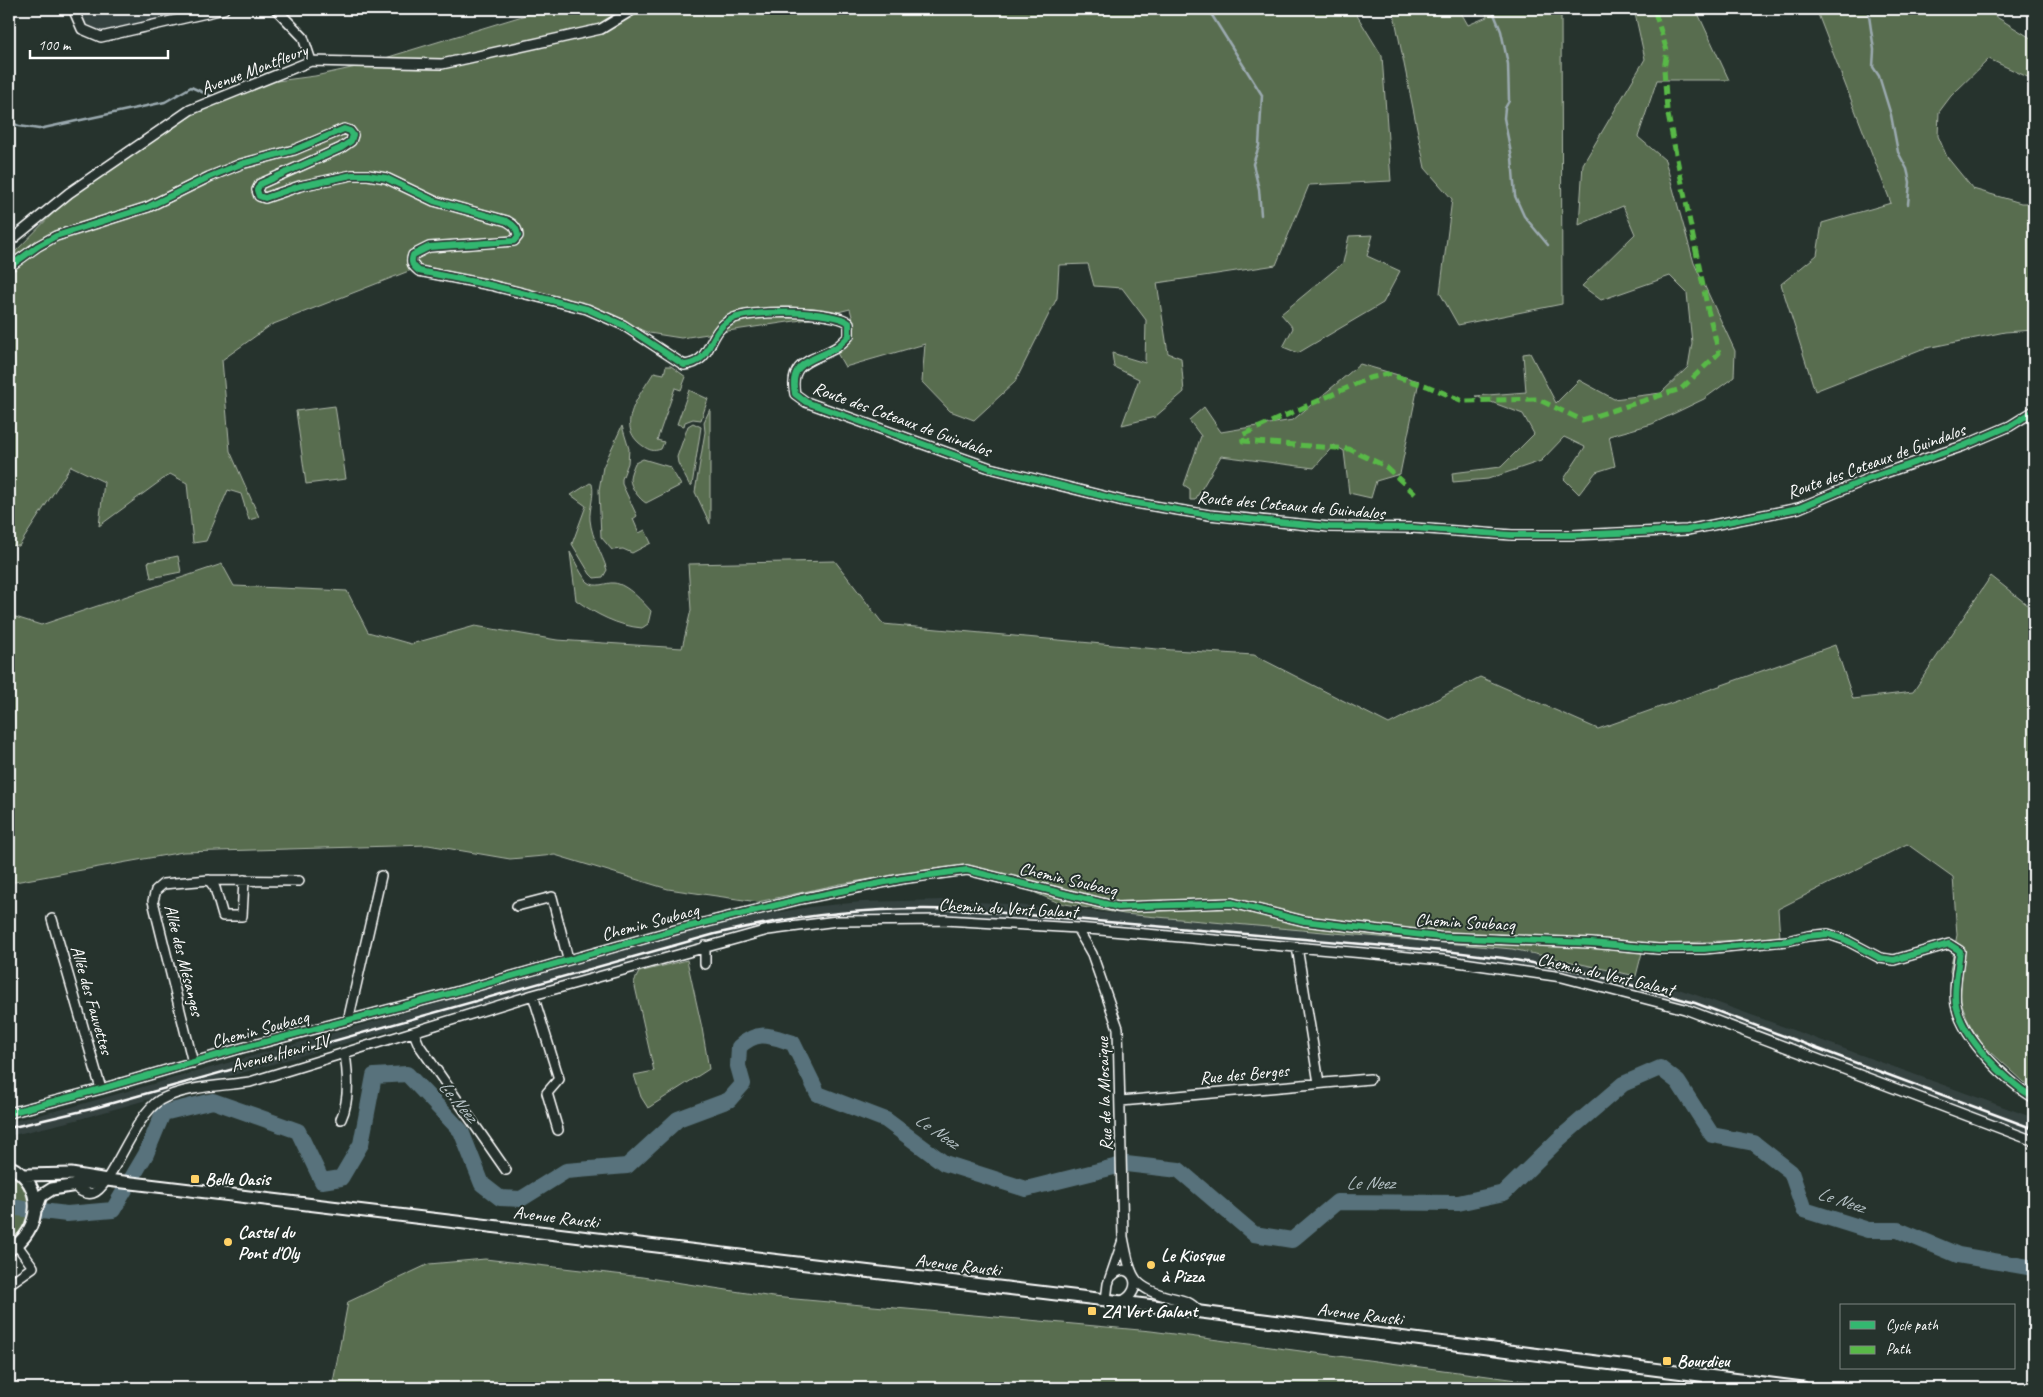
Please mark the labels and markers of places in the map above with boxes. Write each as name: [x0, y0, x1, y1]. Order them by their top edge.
place label: Belle Oasis: [205, 1168, 272, 1190]
marker: Belle Oasis: [189, 1173, 201, 1185]
place label: Castel du Pont d'Oly: [238, 1221, 301, 1264]
marker: Castel du Pont d'Oly: [222, 1236, 234, 1248]
place label: Le Kiosque à Pizza: [1161, 1244, 1226, 1287]
marker: Le Kiosque à Pizza: [1145, 1259, 1157, 1271]
place label: ZA Vert Galant: [1102, 1300, 1199, 1322]
marker: ZA Vert Galant: [1086, 1305, 1098, 1317]
place label: Bourdieu: [1677, 1350, 1732, 1372]
marker: Bourdieu: [1661, 1355, 1673, 1367]

